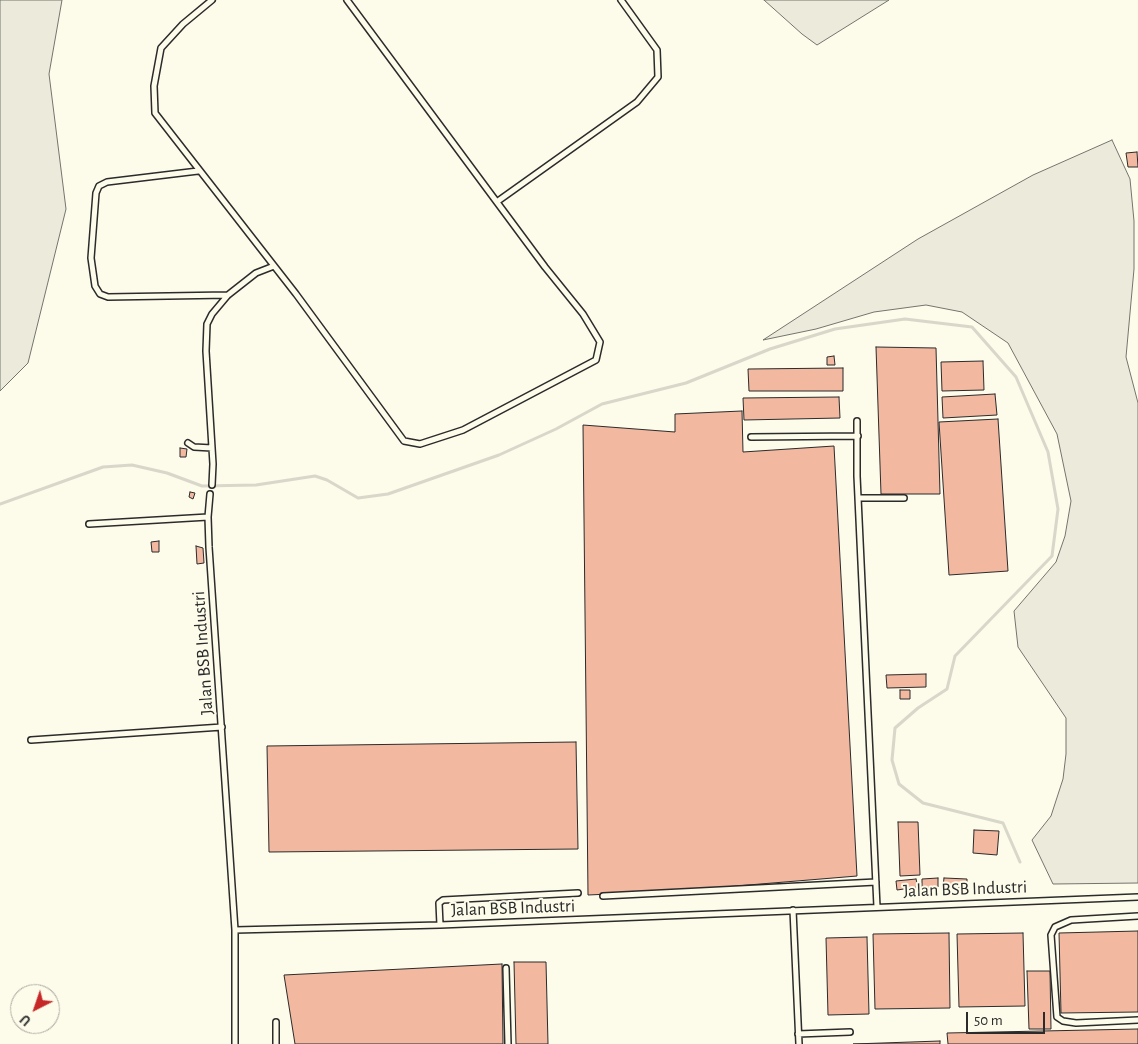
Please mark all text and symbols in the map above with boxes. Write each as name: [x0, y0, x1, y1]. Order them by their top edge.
street label: Jalan BSB Industri: [188, 590, 218, 716]
street label: Jalan BSB Industri: [903, 876, 1027, 902]
street label: Jalan BSB Industri: [451, 895, 575, 921]
north arrow: [10, 984, 60, 1034]
scale bar: [968, 1002, 1047, 1034]
text: U: [18, 1011, 34, 1028]
text: 50 m: [974, 1013, 1003, 1028]

